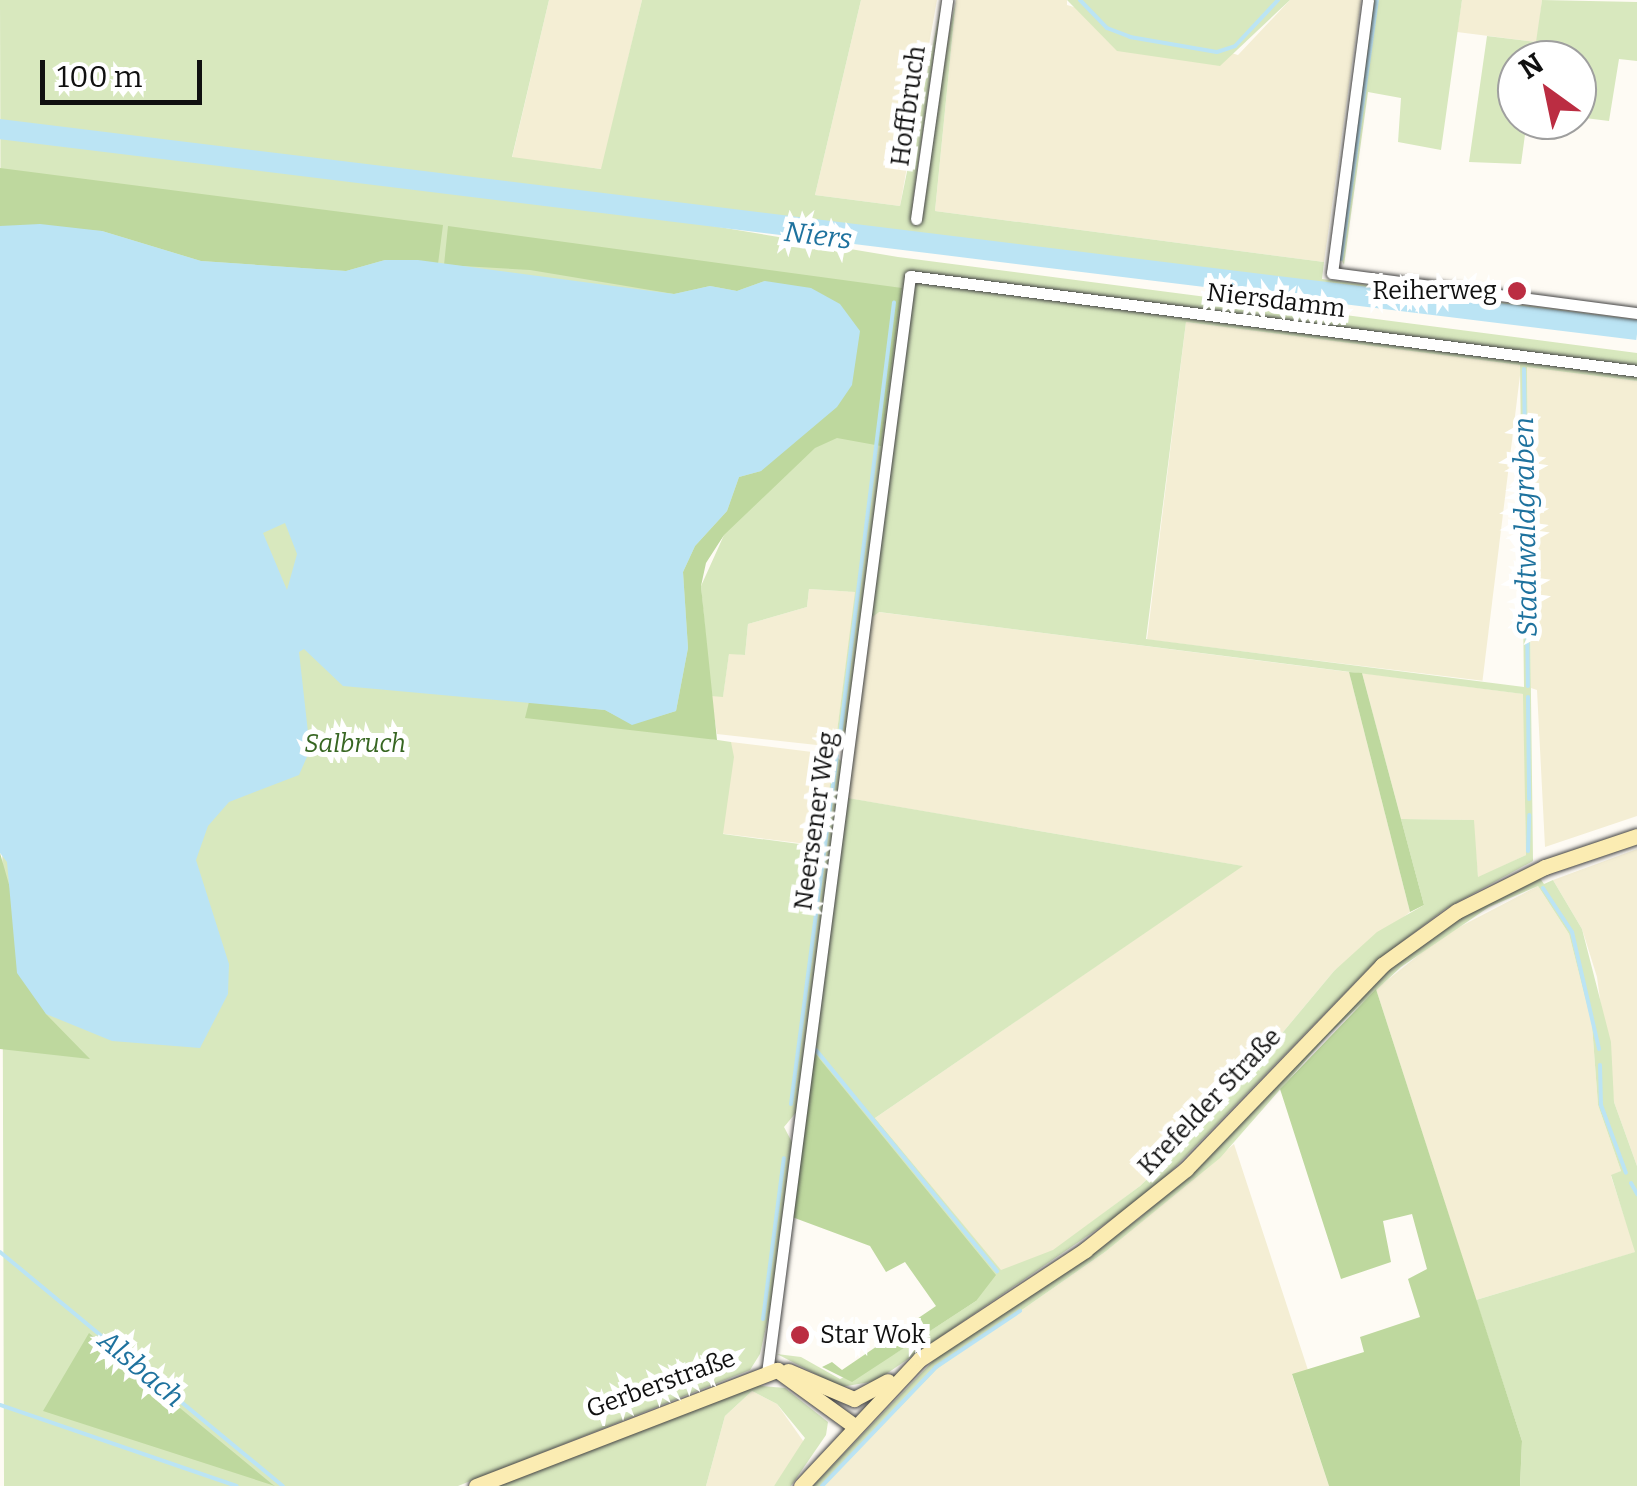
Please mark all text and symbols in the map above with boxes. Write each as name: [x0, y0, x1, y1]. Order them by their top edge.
scale bar: [45, 40, 208, 102]
north arrow: [1497, 40, 1597, 140]
street label: Hoffbruch: [886, 44, 932, 168]
text: N: [1513, 46, 1550, 86]
text: 100 m: [57, 59, 142, 95]
water label: Niers: [782, 215, 854, 257]
place label: Reiherweg: [1372, 276, 1497, 306]
street label: Niersdamm: [1205, 278, 1347, 324]
marker: Reiherweg: [1506, 280, 1528, 302]
water label: Stadtwaldgraben: [1507, 417, 1545, 637]
park label: Salbruch: [304, 729, 406, 759]
street label: Neersener Weg: [789, 730, 843, 912]
street label: Krefelder Straße: [1132, 1022, 1288, 1182]
place label: Star Wok: [820, 1320, 926, 1350]
water label: Alsbach: [91, 1324, 191, 1414]
marker: Star Wok: [789, 1324, 811, 1346]
street label: Gerberstraße: [583, 1343, 739, 1425]

